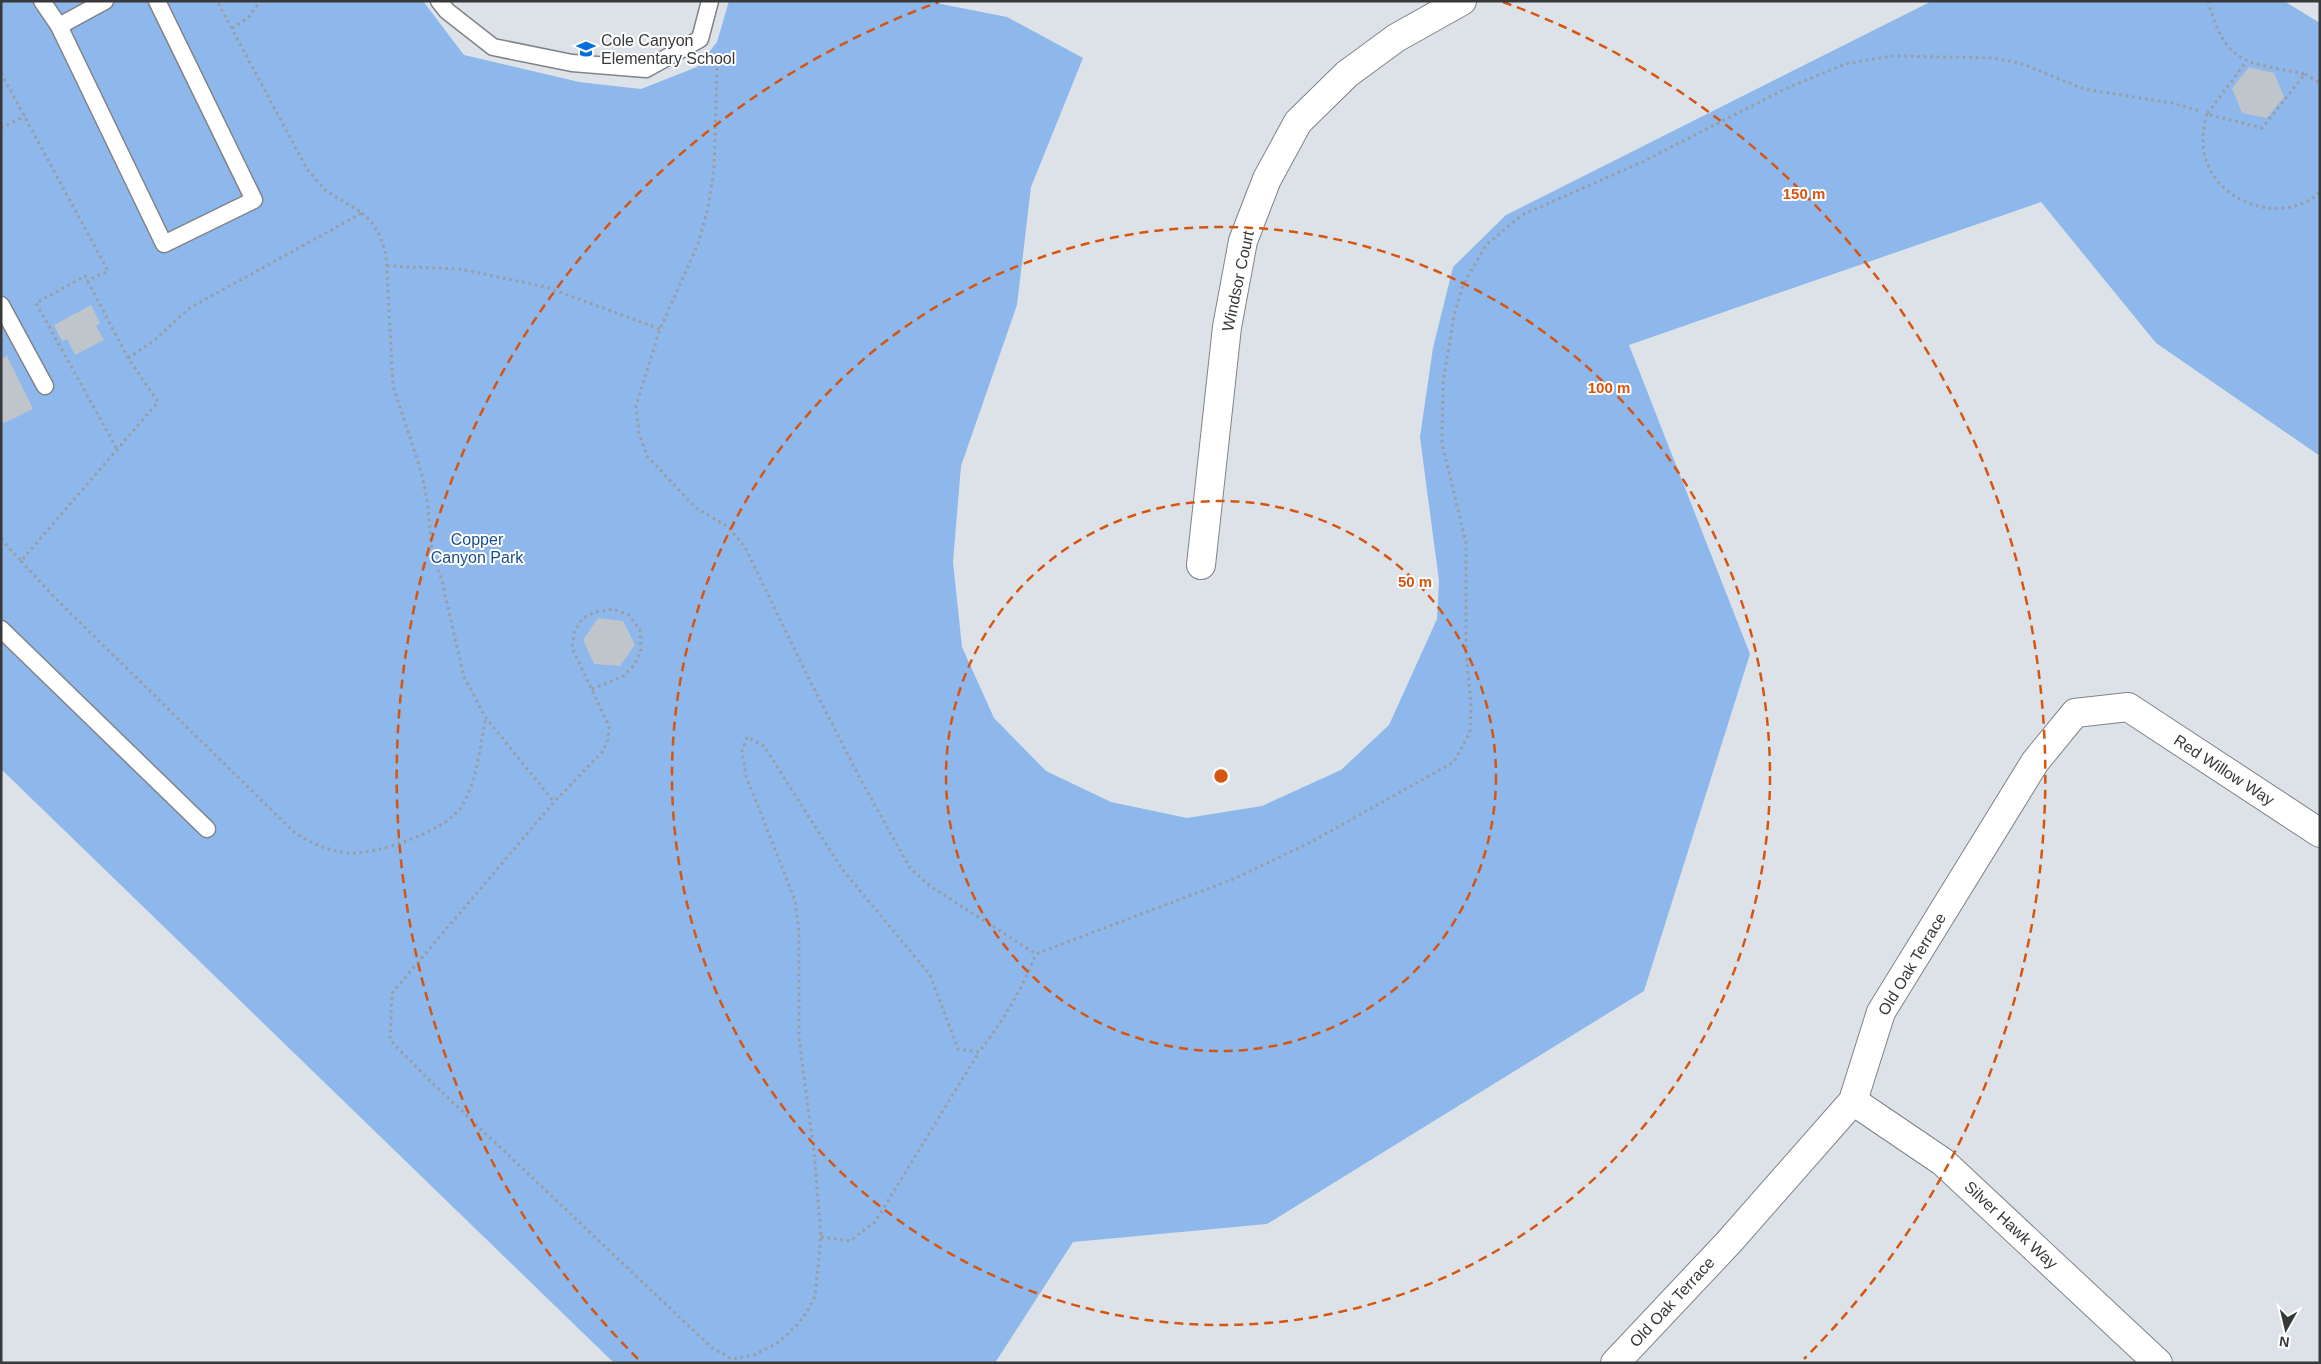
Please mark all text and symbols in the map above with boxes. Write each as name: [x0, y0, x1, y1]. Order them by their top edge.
place label: Cole Canyon Elementary School: [601, 32, 735, 67]
school or university icon: Cole Canyon Elementary School: [575, 38, 597, 60]
text: 150 m: [1783, 185, 1825, 202]
street label: Windsor Court: [1219, 229, 1257, 333]
text: 100 m: [1588, 379, 1630, 396]
park label: Copper Canyon Park: [431, 531, 524, 566]
text: 50 m: [1398, 573, 1432, 590]
street label: Red Willow Way: [2171, 731, 2277, 809]
centre of rings: [1212, 767, 1230, 785]
street label: Old Oak Terrace: [1875, 910, 1949, 1018]
street label: Silver Hawk Way: [1961, 1178, 2061, 1272]
street label: Old Oak Terrace: [1626, 1254, 1718, 1350]
north arrow: [2261, 1304, 2311, 1354]
text: N: [2278, 1333, 2290, 1351]

